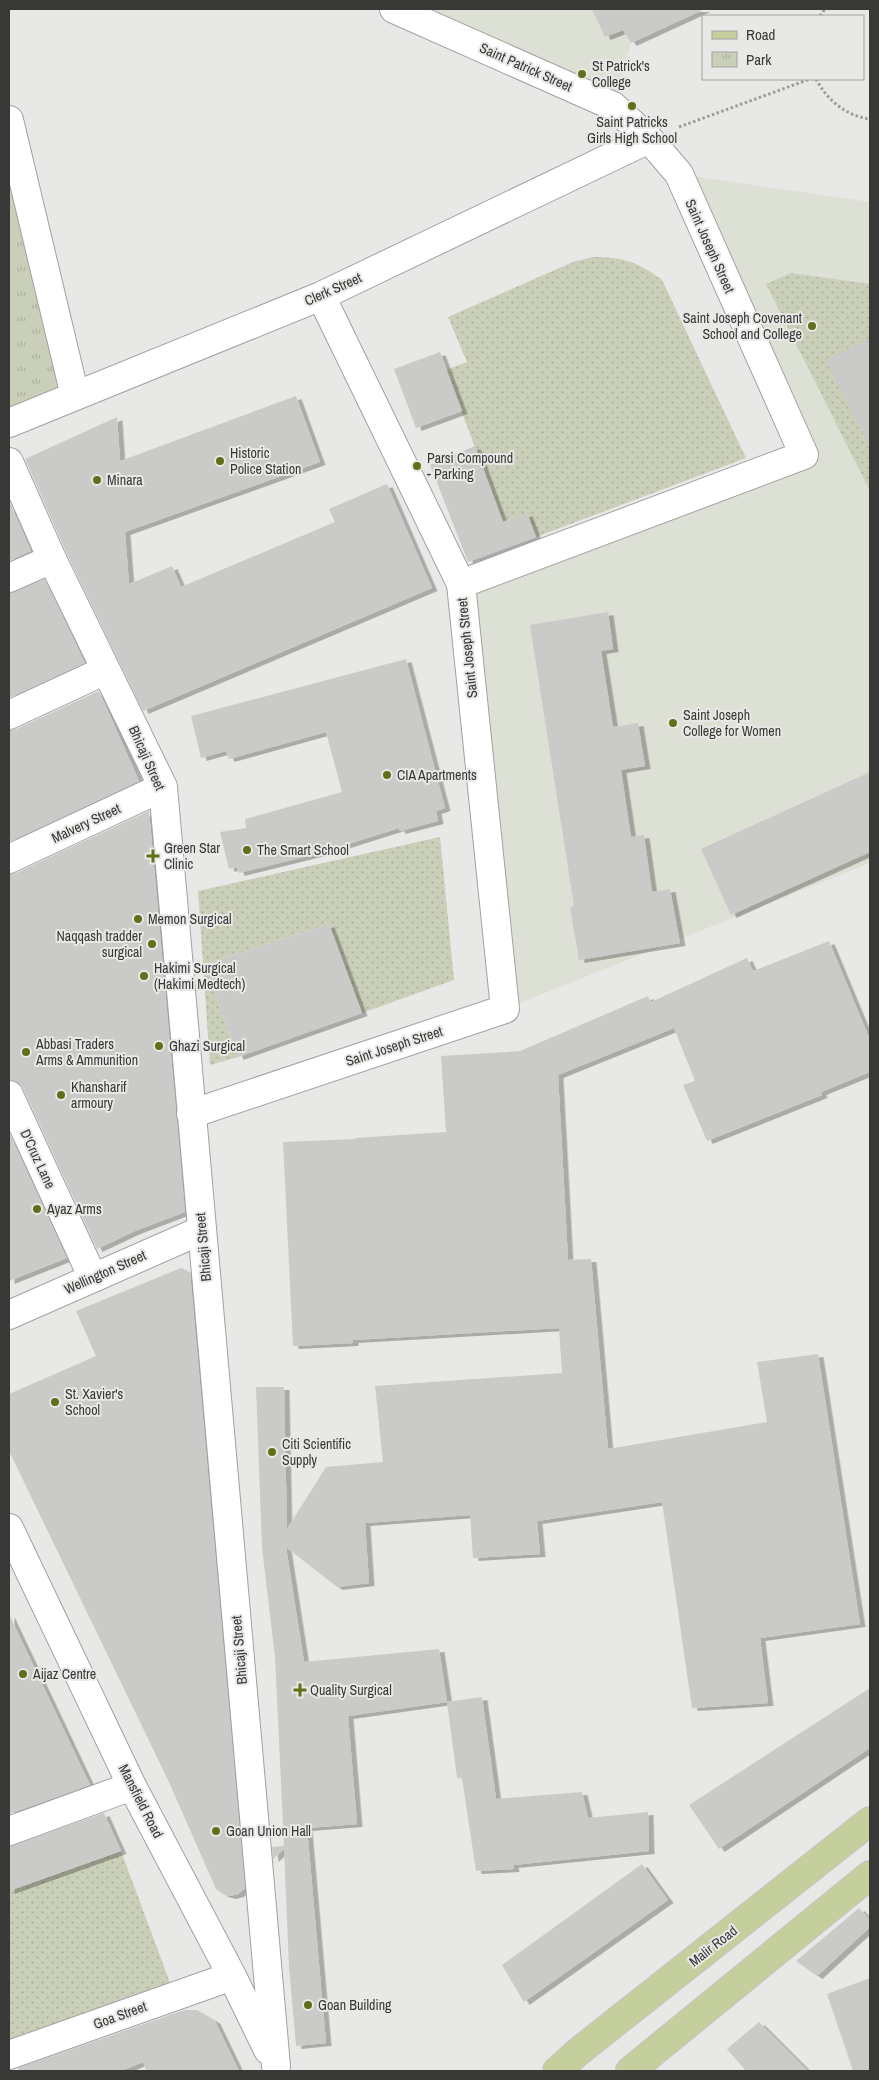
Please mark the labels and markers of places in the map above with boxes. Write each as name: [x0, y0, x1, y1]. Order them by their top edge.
place label: St Patrick's College: [592, 57, 650, 91]
marker: St Patrick's College: [576, 68, 588, 80]
marker: Saint Patricks Girls High School: [626, 100, 638, 112]
place label: Saint Patricks Girls High School: [587, 113, 677, 147]
place label: Saint Joseph Covenant School and College: [683, 309, 802, 343]
marker: Saint Joseph Covenant School and College: [806, 320, 818, 332]
place label: Historic Police Station: [230, 444, 301, 478]
place label: Parsi Compound - Parking: [427, 449, 513, 483]
marker: Historic Police Station: [214, 455, 226, 467]
marker: Parsi Compound - Parking: [411, 460, 423, 472]
place label: Minara: [107, 471, 143, 489]
marker: Minara: [91, 474, 103, 486]
place label: Saint Joseph College for Women: [683, 706, 781, 740]
marker: Saint Joseph College for Women: [667, 717, 679, 729]
place label: CIA Apartments: [397, 766, 477, 784]
marker: CIA Apartments: [381, 769, 393, 781]
place label: Green Star Clinic: [164, 839, 220, 873]
place label: The Smart School: [257, 841, 349, 859]
marker: The Smart School: [241, 844, 253, 856]
marker: Green Star Clinic: [146, 849, 160, 863]
place label: Memon Surgical: [148, 910, 232, 928]
marker: Memon Surgical: [132, 913, 144, 925]
place label: Naqqash tradder surgical: [56, 927, 142, 961]
marker: Naqqash tradder surgical: [146, 938, 158, 950]
place label: Hakimi Surgical (Hakimi Medtech): [154, 959, 245, 993]
marker: Hakimi Surgical (Hakimi Medtech): [138, 970, 150, 982]
place label: Abbasi Traders Arms & Ammunition: [35, 1035, 138, 1069]
place label: Ghazi Surgical: [169, 1037, 245, 1055]
marker: Ghazi Surgical: [153, 1040, 165, 1052]
marker: Abbasi Traders Arms & Ammunition: [20, 1046, 32, 1058]
place label: Khansharif armoury: [71, 1078, 127, 1112]
marker: Khansharif armoury: [55, 1089, 67, 1101]
place label: Ayaz Arms: [46, 1200, 102, 1218]
marker: Ayaz Arms: [31, 1203, 43, 1215]
place label: St. Xavier's School: [65, 1385, 123, 1419]
marker: St. Xavier's School: [49, 1396, 61, 1408]
place label: Citi Scientific Supply: [282, 1435, 351, 1469]
marker: Citi Scientific Supply: [266, 1446, 278, 1458]
place label: Aijaz Centre: [32, 1665, 96, 1683]
marker: Aijaz Centre: [17, 1668, 29, 1680]
place label: Quality Surgical: [310, 1681, 392, 1699]
marker: Quality Surgical: [294, 1684, 306, 1696]
place label: Goan Union Hall: [226, 1822, 311, 1840]
marker: Goan Union Hall: [210, 1825, 222, 1837]
place label: Goan Building: [318, 1996, 392, 2014]
marker: Goan Building: [302, 1999, 314, 2011]

